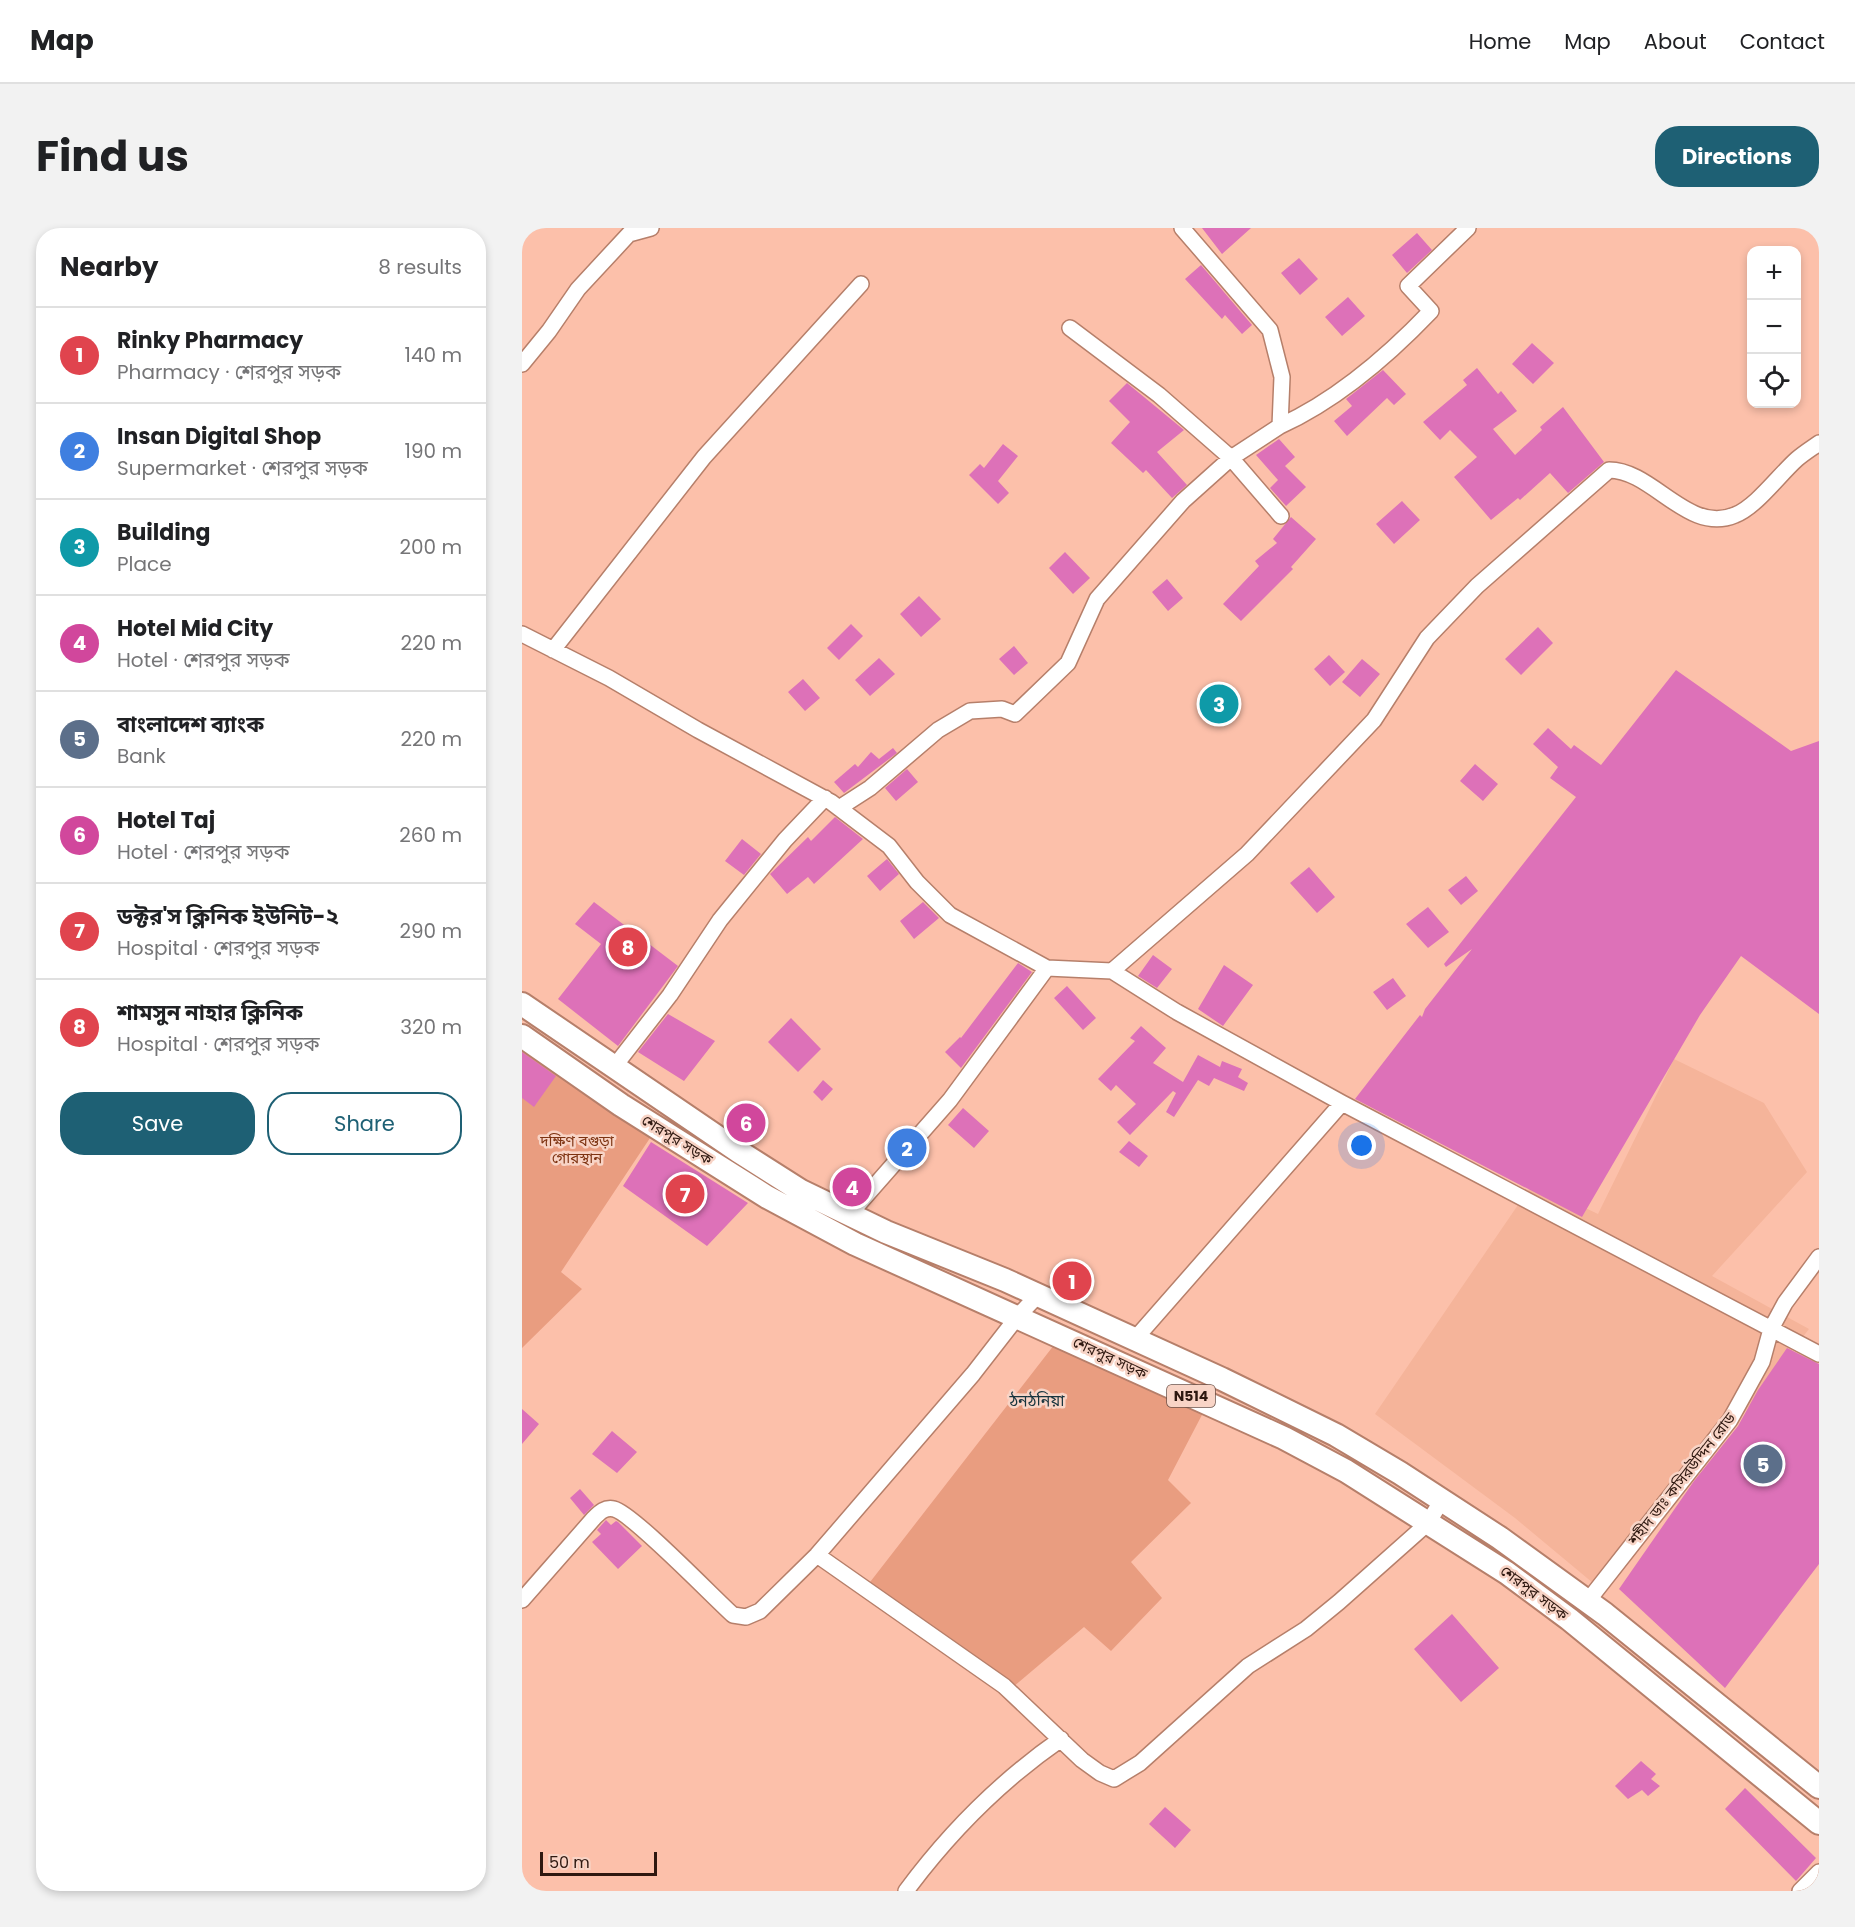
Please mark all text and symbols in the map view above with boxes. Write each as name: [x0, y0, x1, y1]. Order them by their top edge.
text: Map: [30, 21, 94, 60]
text: Home: [1469, 27, 1531, 56]
text: Map: [1564, 27, 1611, 56]
text: About: [1644, 27, 1707, 56]
text: Contact: [1740, 27, 1825, 56]
button: Directions: [1655, 126, 1819, 187]
text: Find us: [36, 127, 189, 186]
map controls: [1747, 246, 1801, 408]
button: +: [1747, 246, 1801, 300]
text: Nearby: [60, 249, 158, 285]
text: 8 results: [378, 253, 462, 281]
button: −: [1747, 300, 1801, 354]
text: Rinky Pharmacy: [117, 325, 303, 356]
text: 1: [76, 341, 83, 369]
text: 140 m: [405, 341, 462, 369]
button: locate: [1747, 354, 1801, 408]
text: Pharmacy · শেরপুর সড়ক: [117, 358, 341, 386]
text: Insan Digital Shop: [117, 421, 321, 452]
text: 2: [74, 437, 85, 465]
text: 190 m: [405, 437, 462, 465]
text: Supermarket · শেরপুর সড়ক: [117, 454, 368, 482]
text: Building: [117, 517, 211, 548]
text: 3: [73, 533, 86, 561]
text: 200 m: [399, 533, 462, 561]
text: Place: [117, 550, 172, 578]
text: Hotel Mid City: [117, 613, 273, 644]
text: 4: [73, 629, 86, 657]
text: 220 m: [401, 629, 462, 657]
text: Hotel · শেরপুর সড়ক: [117, 646, 290, 674]
pin: 3: [1200, 682, 1238, 726]
text: বাংলাদেশ ব্যাংক: [117, 709, 264, 740]
text: 5: [73, 725, 86, 753]
text: 220 m: [401, 725, 462, 753]
text: Bank: [117, 742, 166, 770]
text: Hotel Taj: [117, 805, 215, 836]
text: 6: [73, 821, 86, 849]
text: 260 m: [399, 821, 462, 849]
text: Hotel · শেরপুর সড়ক: [117, 838, 290, 866]
text: ডক্টর'স ক্লিনিক ইউনিট-২: [117, 901, 339, 932]
text: 7: [74, 917, 85, 945]
text: 290 m: [399, 917, 462, 945]
pin: 8: [608, 924, 648, 970]
text: Hospital · শেরপুর সড়ক: [117, 934, 320, 962]
text: শামসুন নাহার ক্লিনিক: [117, 997, 303, 1028]
text: 8: [73, 1013, 86, 1041]
text: 320 m: [400, 1013, 462, 1041]
text: Hospital · শেরপুর সড়ক: [117, 1030, 320, 1058]
button: Save: [60, 1092, 255, 1155]
button: Share: [267, 1092, 462, 1155]
pin: 6: [726, 1100, 766, 1146]
street label: শেরপুর সড়ক: [638, 1110, 717, 1170]
pin: 2: [888, 1126, 926, 1170]
park label: দক্ষিণ বগুড়া গোরস্থান: [539, 1130, 615, 1168]
your location: [1347, 1131, 1376, 1160]
pin: 4: [832, 1164, 872, 1210]
pin: 7: [666, 1172, 704, 1216]
pin: 1: [1052, 1258, 1092, 1304]
street label: শেরপুর সড়ক: [1070, 1331, 1152, 1384]
road number: N514: [1167, 1385, 1215, 1407]
district label: ঠনঠনিয়া: [1008, 1389, 1065, 1412]
street label: শহীদ ডাঃ কসিরউদ্দিন রোড: [1623, 1408, 1740, 1550]
pin: 5: [1744, 1442, 1782, 1486]
street label: শেরপুর সড়ক: [1496, 1560, 1573, 1626]
scale bar: [540, 1849, 657, 1876]
text: 50 m: [549, 1851, 590, 1874]

